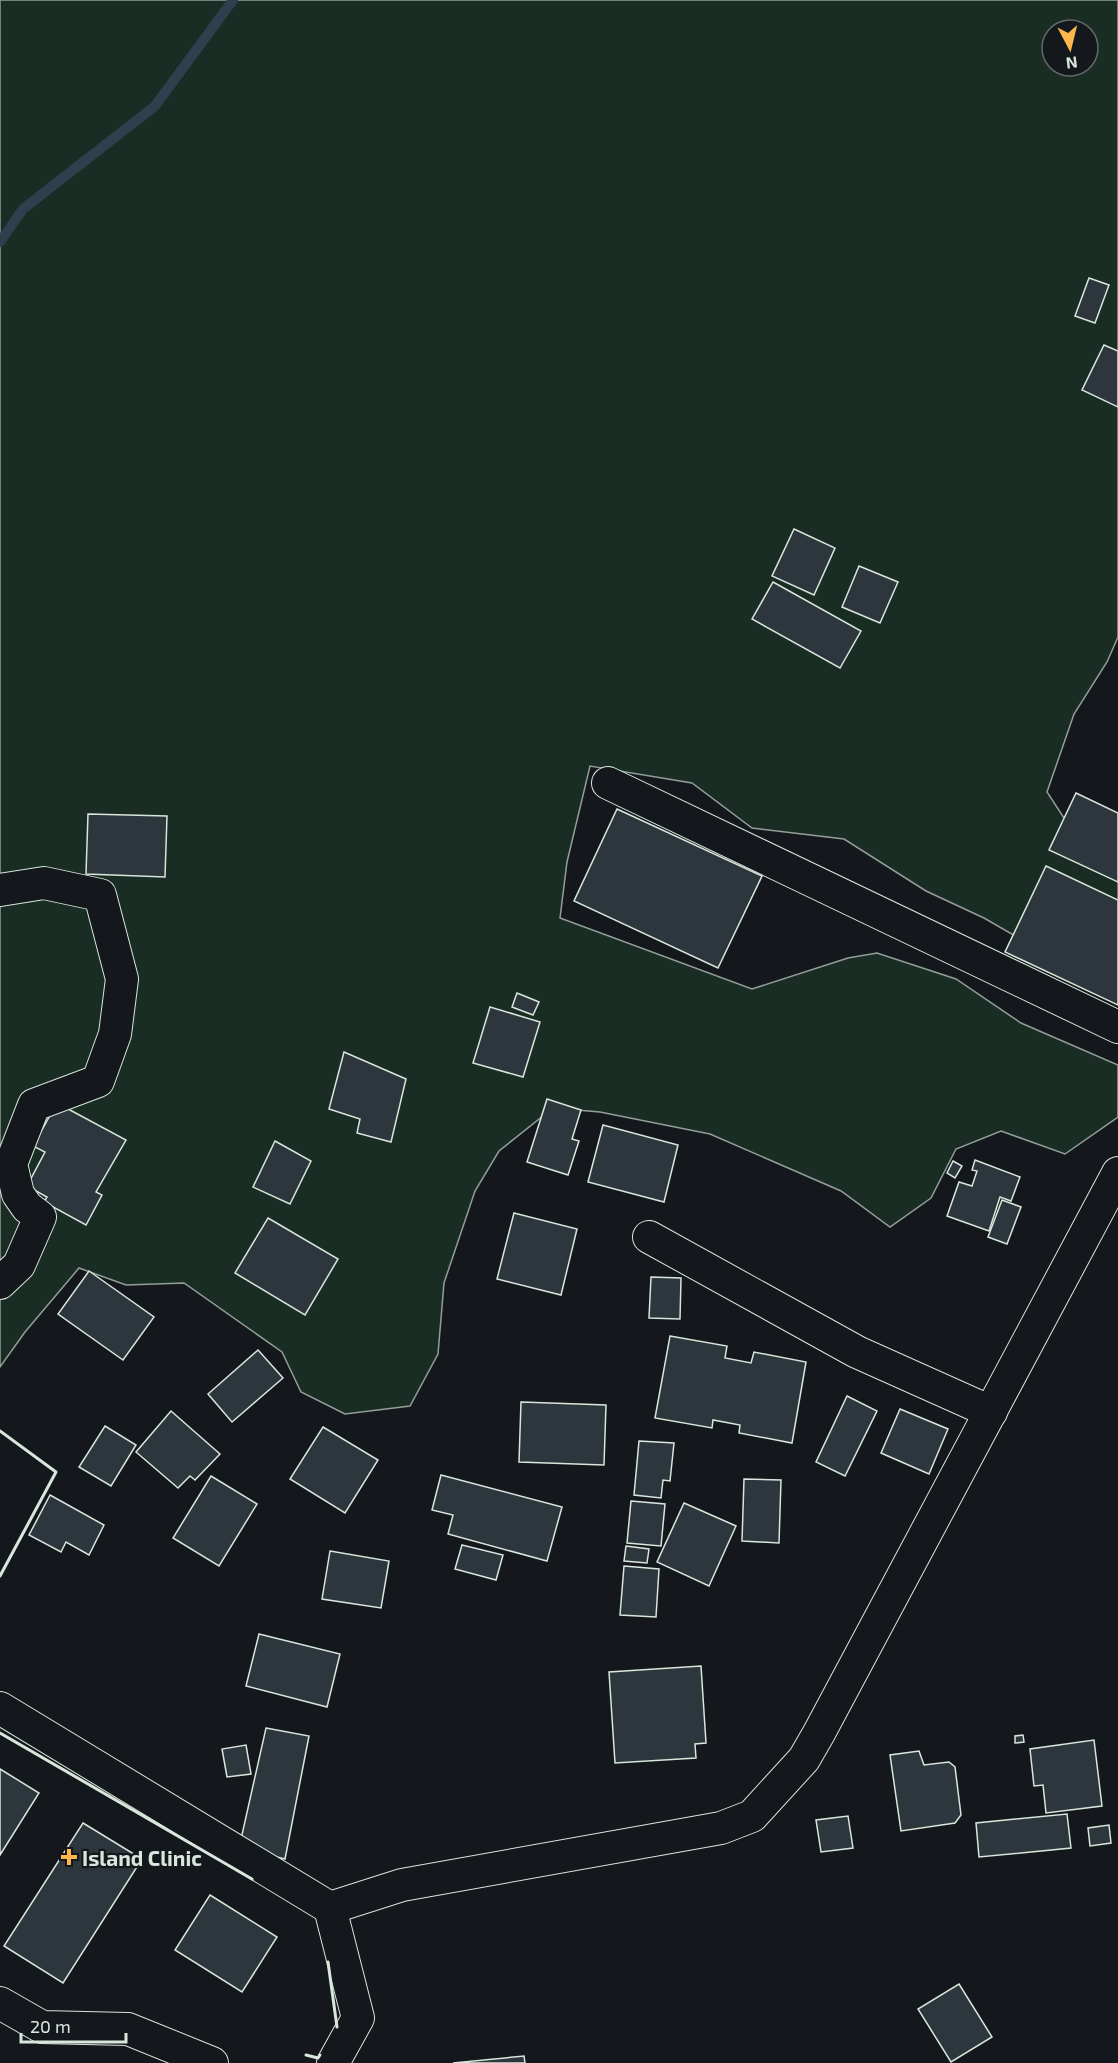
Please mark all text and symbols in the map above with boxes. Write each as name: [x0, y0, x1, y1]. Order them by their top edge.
north arrow: [1040, 18, 1100, 78]
text: N: [1065, 53, 1079, 74]
place label: Island Clinic: [82, 1845, 202, 1870]
marker: Island Clinic: [60, 1848, 78, 1866]
scale bar: [21, 2006, 126, 2044]
text: 20 m: [30, 2015, 71, 2037]

